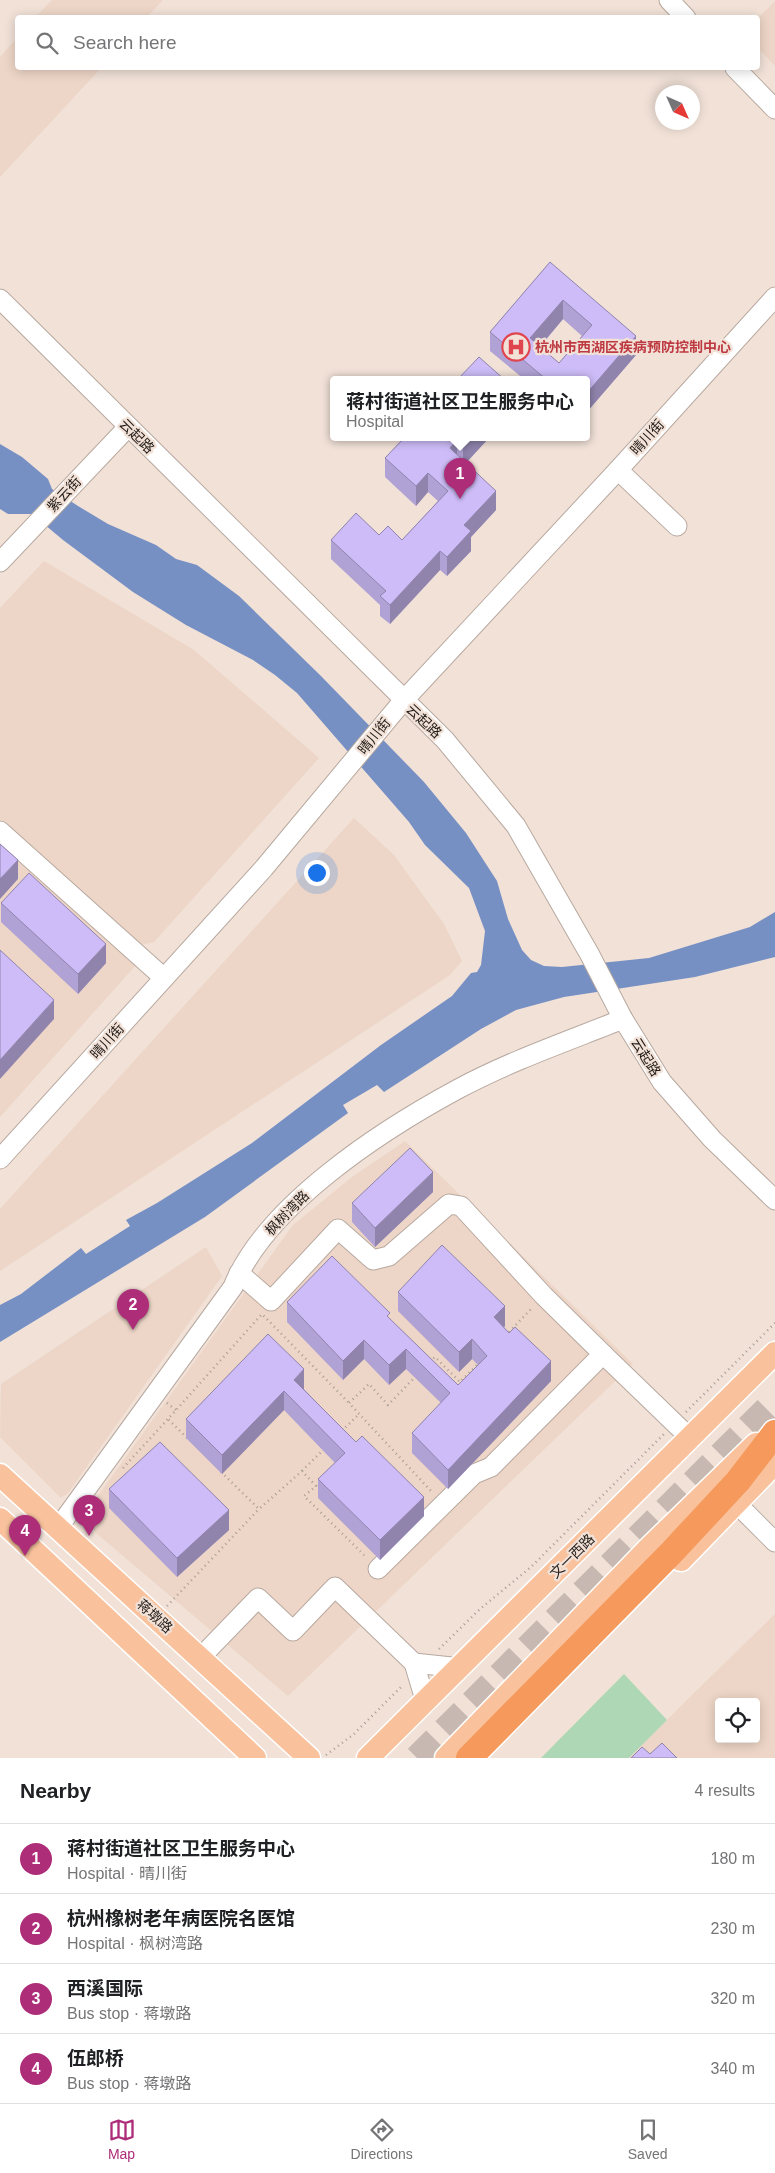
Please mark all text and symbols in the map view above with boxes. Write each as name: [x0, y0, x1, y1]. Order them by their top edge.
search box: [15, 15, 760, 70]
icon: search: [33, 29, 61, 57]
text: Search here: [73, 32, 177, 53]
north arrow: [655, 85, 700, 130]
hospital icon: 杭州市西湖区疾病预防控制中心: [501, 332, 531, 362]
place label: 杭州市西湖区疾病预防控制中心: [535, 339, 731, 355]
popup: [330, 376, 590, 441]
text: 蒋村街道社区卫生服务中心: [346, 391, 574, 412]
text: Hospital: [346, 413, 404, 430]
street label: 云起路: [116, 415, 158, 457]
street label: 晴川街: [627, 416, 667, 458]
pin: 1: [444, 458, 476, 499]
street label: 紫云街: [44, 473, 84, 515]
street label: 云起路: [403, 701, 445, 741]
street label: 晴川街: [355, 715, 393, 757]
your location: [304, 860, 330, 886]
street label: 晴川街: [87, 1020, 127, 1062]
street label: 云起路: [628, 1035, 664, 1079]
street label: 枫树湾路: [262, 1187, 312, 1239]
pin: 2: [117, 1289, 149, 1330]
pin: 3: [73, 1495, 105, 1536]
pin: 4: [9, 1515, 41, 1556]
street label: 文一西路: [547, 1531, 597, 1581]
street label: 蒋墩路: [134, 1596, 176, 1636]
map controls: [715, 1698, 760, 1743]
button: locate: [715, 1698, 760, 1743]
text: Nearby: [20, 1779, 91, 1802]
text: 4 results: [695, 1782, 755, 1799]
text: 蒋村街道社区卫生服务中心: [67, 1838, 295, 1859]
text: 1: [32, 1850, 40, 1867]
text: 180 m: [711, 1850, 755, 1867]
text: Hospital · 晴川街: [67, 1865, 187, 1882]
text: 杭州橡树老年病医院名医馆: [67, 1908, 295, 1929]
text: 2: [32, 1920, 40, 1937]
text: 230 m: [711, 1920, 755, 1937]
text: Hospital · 枫树湾路: [67, 1935, 203, 1952]
text: 西溪国际: [67, 1978, 143, 1999]
text: 3: [32, 1990, 40, 2007]
text: 320 m: [711, 1990, 755, 2007]
text: Bus stop · 蒋墩路: [67, 2005, 191, 2022]
text: 伍郎桥: [67, 2048, 124, 2069]
text: 4: [32, 2060, 40, 2077]
text: 340 m: [711, 2060, 755, 2077]
text: Bus stop · 蒋墩路: [67, 2075, 191, 2092]
tab: Map: [108, 2116, 136, 2162]
tab: Directions: [351, 2116, 413, 2162]
tab: Saved: [628, 2116, 667, 2162]

